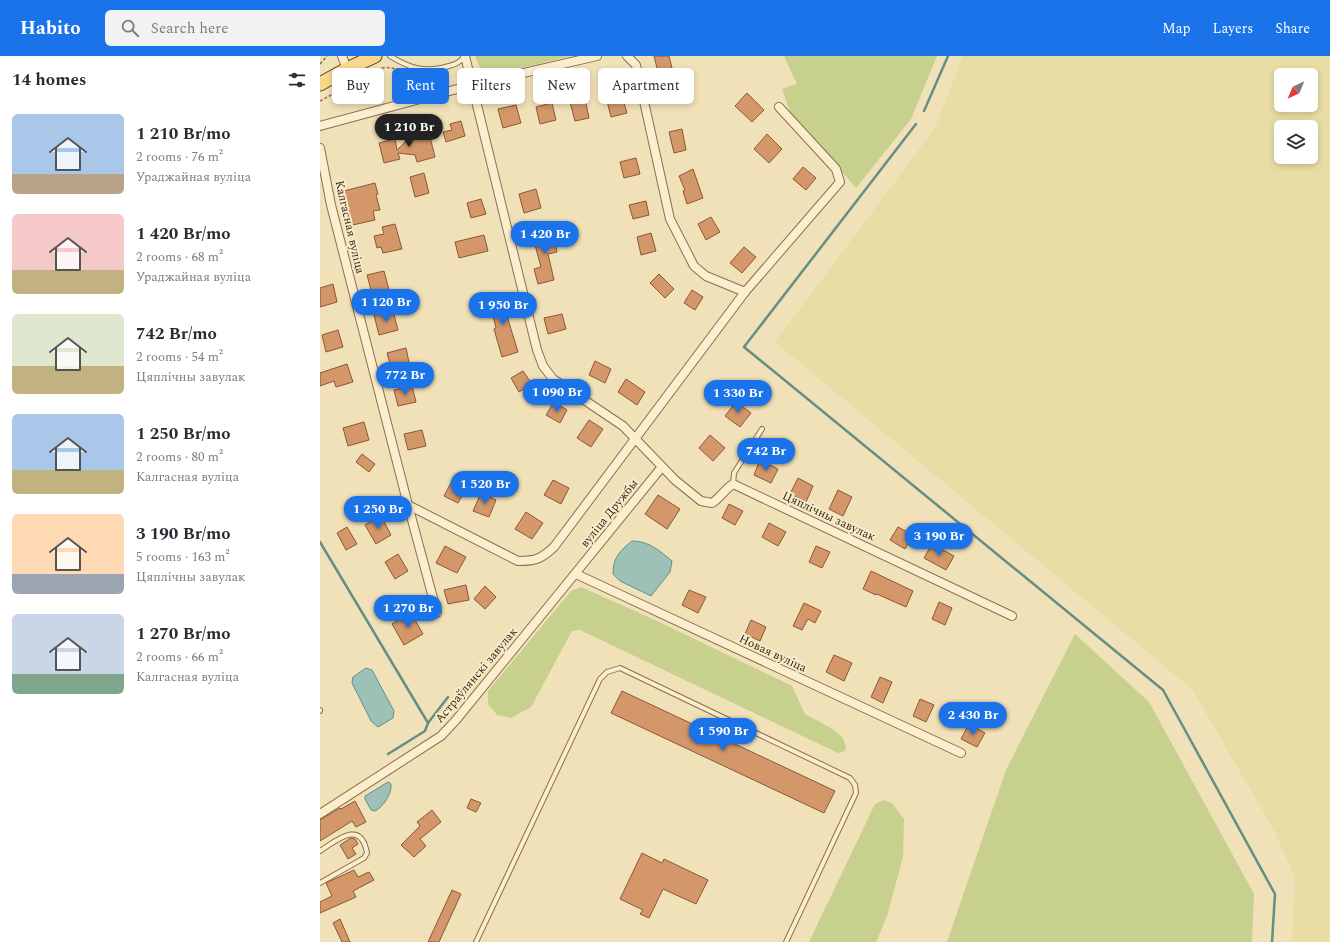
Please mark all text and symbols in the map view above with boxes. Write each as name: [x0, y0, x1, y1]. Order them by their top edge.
search box: [105, 10, 385, 46]
text: Habito: [20, 14, 81, 43]
icon: search: [119, 17, 141, 39]
text: Search here: [151, 17, 228, 40]
text: Map: [1162, 18, 1191, 39]
text: Layers: [1213, 18, 1253, 39]
text: Share: [1275, 18, 1310, 39]
text: 14 homes: [12, 67, 86, 93]
chip: Buy: [332, 68, 384, 104]
chip: Rent: [392, 68, 449, 104]
chip: Filters: [457, 68, 525, 104]
chip: New: [533, 68, 590, 104]
chip: Apartment: [598, 68, 694, 104]
north arrow: [1274, 68, 1318, 112]
map controls: [1274, 68, 1318, 164]
icon: filters: [286, 69, 308, 91]
pin: 1 210 Br: [368, 114, 450, 148]
text: 1 210 Br: [384, 117, 434, 137]
button: layers: [1274, 120, 1318, 164]
text: 1 210 Br/mo: [136, 121, 231, 147]
icon: home: [44, 130, 92, 178]
text: 2 rooms · 76 m²: [136, 147, 223, 167]
text: Ураджайная вуліца: [136, 167, 251, 187]
street label: Калгасная вуліца: [330, 179, 370, 276]
text: 1 420 Br/mo: [136, 221, 231, 247]
pin: 1 420 Br: [504, 221, 586, 255]
text: 1 420 Br: [520, 224, 570, 244]
icon: home: [44, 230, 92, 278]
text: 2 rooms · 68 m²: [136, 247, 223, 267]
text: Ураджайная вуліца: [136, 267, 251, 287]
pin: 1 120 Br: [345, 289, 427, 323]
text: 1 120 Br: [361, 292, 411, 312]
pin: 1 950 Br: [462, 292, 544, 326]
text: 1 950 Br: [478, 295, 528, 315]
text: 742 Br/mo: [136, 321, 217, 347]
icon: home: [44, 330, 92, 378]
text: 2 rooms · 54 m²: [136, 347, 223, 367]
pin: 772 Br: [372, 362, 438, 396]
text: 772 Br: [385, 365, 425, 385]
text: Цяплічны завулак: [136, 367, 245, 387]
pin: 1 090 Br: [516, 379, 598, 413]
pin: 1 330 Br: [697, 380, 779, 414]
text: 1 090 Br: [532, 382, 582, 402]
text: 1 330 Br: [713, 383, 763, 403]
text: 1 250 Br/mo: [136, 421, 231, 447]
icon: home: [44, 430, 92, 478]
pin: 742 Br: [733, 438, 799, 472]
text: 742 Br: [746, 441, 786, 461]
text: 2 rooms · 80 m²: [136, 447, 223, 467]
text: Калгасная вуліца: [136, 467, 239, 487]
pin: 1 520 Br: [444, 471, 526, 505]
text: 1 520 Br: [460, 474, 510, 494]
street label: вуліца Дружбы: [576, 475, 643, 552]
street label: Цяплічны завулак: [779, 487, 879, 547]
pin: 1 250 Br: [337, 496, 419, 530]
text: 1 250 Br: [353, 499, 403, 519]
text: 3 190 Br/mo: [136, 521, 231, 547]
pin: 3 190 Br: [898, 523, 980, 557]
text: 3 190 Br: [914, 526, 964, 546]
icon: home: [44, 530, 92, 578]
text: 5 rooms · 163 m²: [136, 547, 230, 567]
text: Цяплічны завулак: [136, 567, 245, 587]
pin: 1 270 Br: [367, 595, 449, 629]
text: 1 270 Br: [383, 598, 433, 618]
text: 1 270 Br/mo: [136, 621, 231, 647]
street label: Астраўлянскі завулак: [430, 623, 522, 727]
street label: Новая вуліца: [736, 629, 810, 678]
icon: home: [44, 630, 92, 678]
text: 2 rooms · 66 m²: [136, 647, 223, 667]
text: Калгасная вуліца: [136, 667, 239, 687]
pin: 2 430 Br: [932, 702, 1014, 736]
text: 2 430 Br: [948, 705, 998, 725]
pin: 1 590 Br: [682, 718, 764, 752]
text: 1 590 Br: [698, 721, 748, 741]

